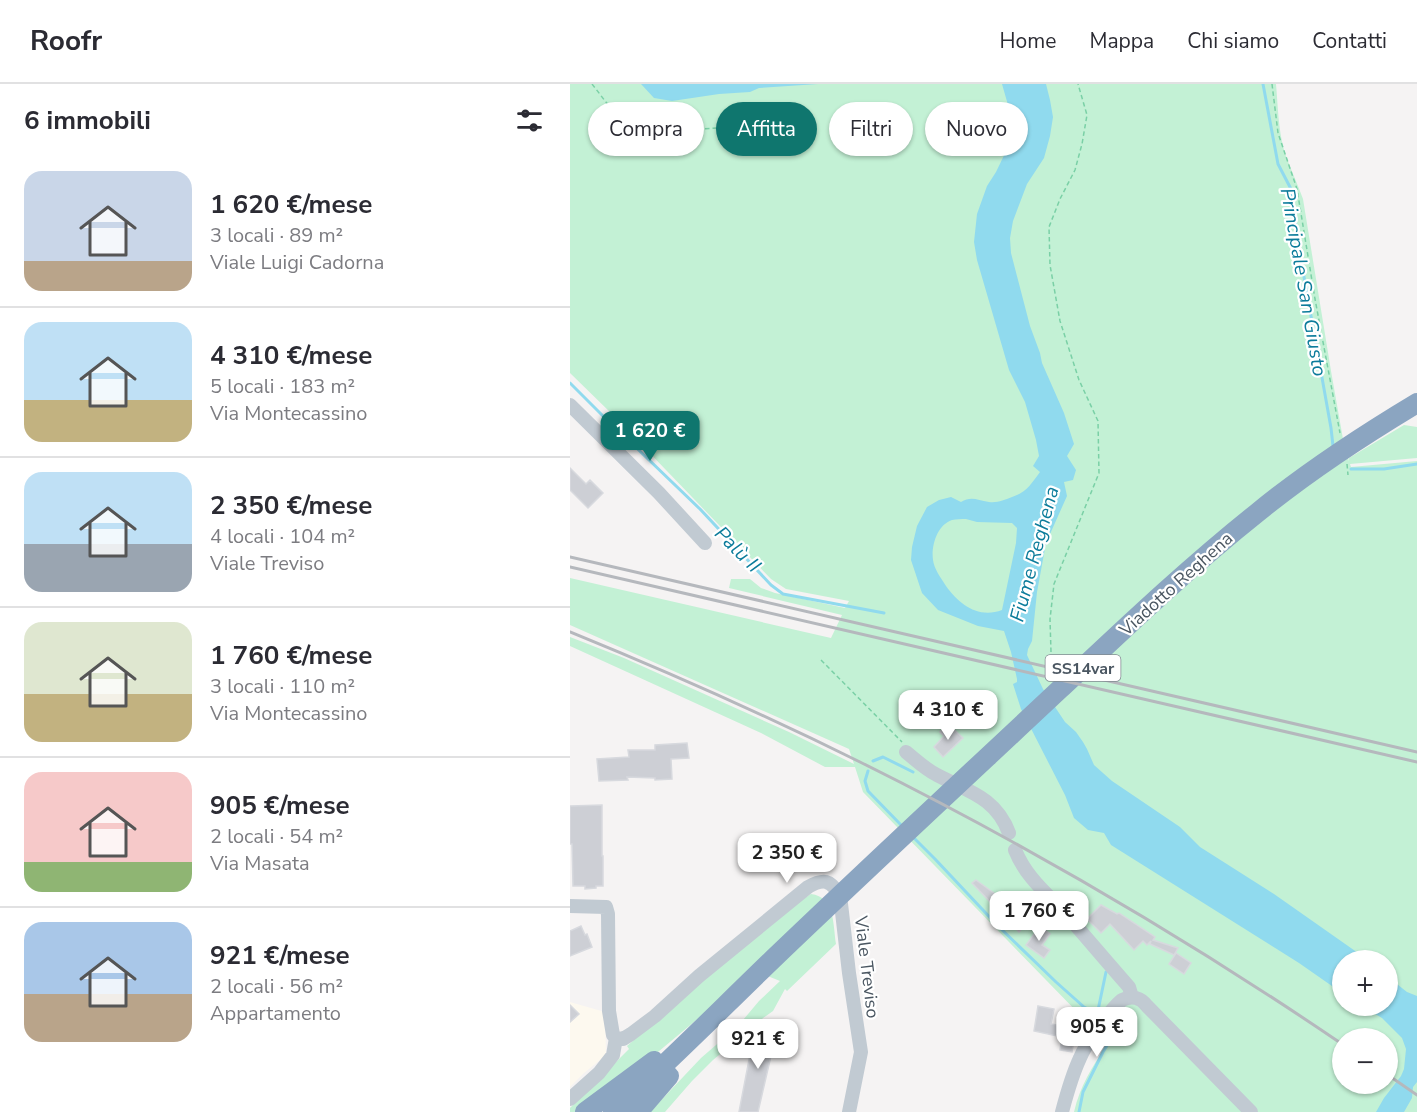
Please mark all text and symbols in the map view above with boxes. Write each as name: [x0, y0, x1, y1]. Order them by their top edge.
text: Roofr: [30, 22, 102, 60]
text: Home: [1000, 27, 1056, 55]
text: Mappa: [1089, 27, 1154, 55]
text: Chi siamo: [1187, 27, 1279, 55]
text: Contatti: [1312, 27, 1387, 55]
chip: Compra: [588, 102, 704, 156]
chip: Affitta: [716, 102, 817, 156]
chip: Filtri: [829, 102, 913, 156]
chip: Nuovo: [925, 102, 1028, 156]
text: 6 immobili: [24, 103, 151, 138]
icon: filters: [513, 104, 546, 137]
water label: Principale San Giusto: [1274, 186, 1333, 378]
text: 1 620 €/mese: [210, 187, 372, 222]
icon: home: [72, 195, 144, 267]
text: 3 locali · 89 m²: [210, 222, 343, 249]
text: Viale Luigi Cadorna: [210, 249, 384, 276]
text: 4 310 €/mese: [210, 338, 372, 373]
icon: home: [72, 346, 144, 418]
text: 5 locali · 183 m²: [210, 373, 355, 400]
text: Via Montecassino: [210, 400, 367, 427]
pin: 1 620 €: [595, 411, 705, 462]
text: 1 620 €: [615, 417, 685, 444]
water label: Fiume Reghena: [1003, 483, 1066, 625]
text: 2 350 €/mese: [210, 488, 372, 523]
icon: home: [72, 496, 144, 568]
water label: Palù II: [709, 520, 767, 578]
text: 4 locali · 104 m²: [210, 523, 355, 550]
street label: Viadotto Reghena: [1113, 527, 1238, 642]
text: Viale Treviso: [210, 550, 324, 577]
text: 1 760 €/mese: [210, 638, 372, 673]
icon: home: [72, 646, 144, 718]
road number: SS14var: [1046, 655, 1120, 681]
text: 3 locali · 110 m²: [210, 673, 355, 700]
pin: 4 310 €: [893, 690, 1003, 741]
text: 4 310 €: [913, 696, 983, 723]
text: Via Montecassino: [210, 700, 367, 727]
text: 905 €/mese: [210, 788, 350, 823]
icon: home: [72, 796, 144, 868]
text: 2 locali · 54 m²: [210, 823, 343, 850]
pin: 2 350 €: [732, 833, 842, 884]
text: 2 350 €: [752, 839, 822, 866]
text: Via Masata: [210, 850, 310, 877]
pin: 1 760 €: [984, 891, 1094, 942]
text: 1 760 €: [1004, 897, 1074, 924]
street label: Viale Treviso: [849, 913, 885, 1020]
text: 921 €/mese: [210, 938, 350, 973]
icon: home: [72, 946, 144, 1018]
map controls: [1332, 950, 1398, 1094]
button: +: [1332, 950, 1398, 1016]
text: 2 locali · 56 m²: [210, 973, 343, 1000]
text: Appartamento: [210, 1000, 341, 1027]
pin: 905 €: [1055, 1007, 1139, 1058]
text: 905 €: [1070, 1013, 1124, 1040]
pin: 921 €: [716, 1019, 800, 1070]
text: 921 €: [731, 1025, 785, 1052]
button: −: [1332, 1028, 1398, 1094]

